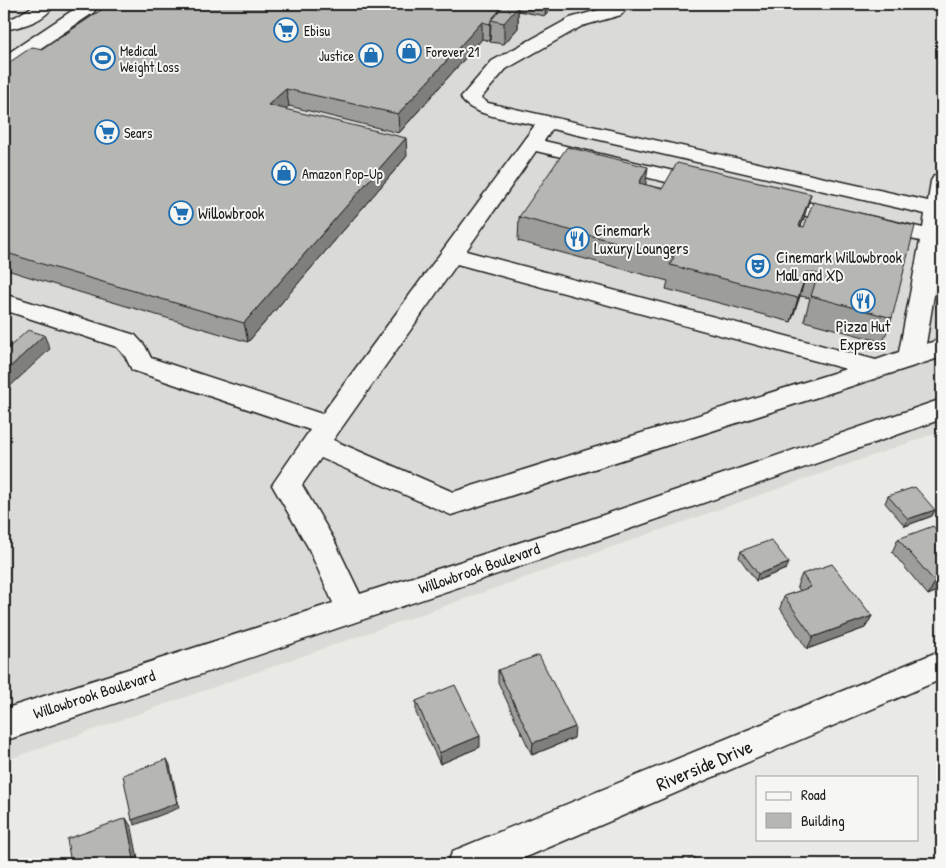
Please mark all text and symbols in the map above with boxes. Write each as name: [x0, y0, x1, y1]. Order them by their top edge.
supermarket icon: Ebisu: [273, 17, 299, 43]
place label: Ebisu: [304, 21, 330, 40]
shop icon: Forever 21: [396, 38, 422, 64]
place label: Medical Weight Loss: [120, 41, 179, 77]
shop icon: Justice: [358, 42, 384, 68]
place label: Forever 21: [425, 42, 479, 61]
sports icon: Medical Weight Loss: [90, 45, 116, 71]
place label: Justice: [319, 46, 354, 65]
supermarket icon: Sears: [94, 119, 120, 145]
place label: Sears: [124, 123, 152, 142]
shop icon: Amazon Pop-Up: [271, 160, 297, 186]
place label: Amazon Pop-Up: [302, 164, 383, 184]
supermarket icon: Willowbrook: [168, 200, 194, 226]
place label: Willowbrook: [198, 202, 265, 224]
place label: Cinemark Luxury Loungers: [594, 219, 688, 259]
restaurant icon: Cinemark Luxury Loungers: [564, 226, 590, 252]
place label: Cinemark Willowbrook Mall and XD: [776, 246, 902, 286]
theatre icon: Cinemark Willowbrook Mall and XD: [745, 253, 771, 279]
restaurant icon: Pizza Hut Express: [850, 288, 876, 314]
place label: Pizza Hut Express: [836, 315, 891, 355]
street label: Willowbrook Boulevard: [415, 537, 543, 599]
street label: Willowbrook Boulevard: [30, 664, 158, 724]
street label: Riverside Drive: [652, 733, 756, 797]
legend: [756, 776, 918, 840]
text: Road: [801, 784, 826, 805]
text: Building: [801, 810, 845, 831]

